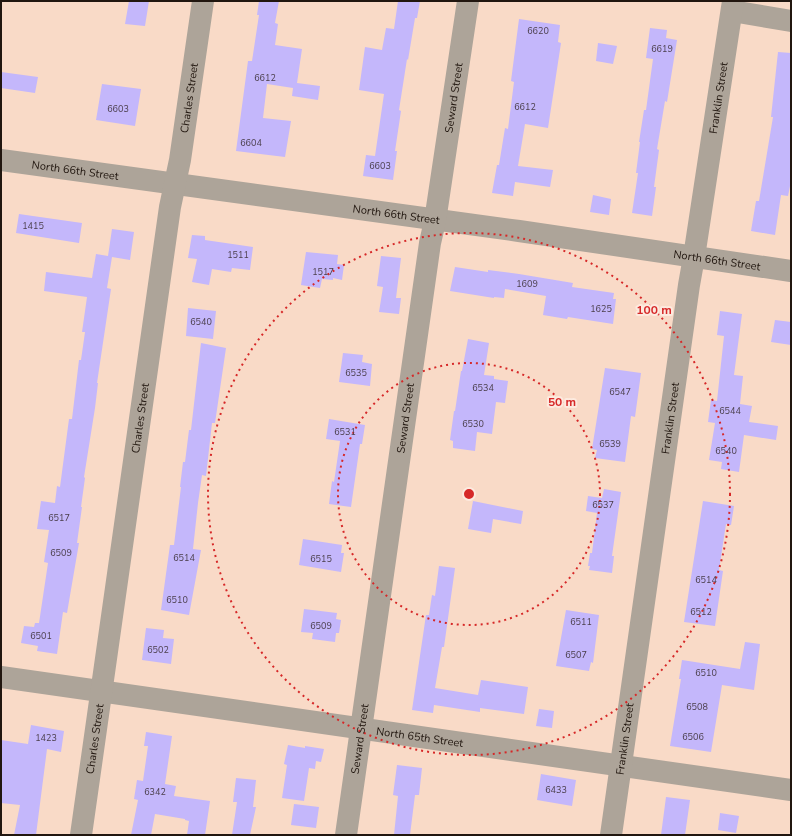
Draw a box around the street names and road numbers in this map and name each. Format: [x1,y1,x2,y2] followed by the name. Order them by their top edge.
[706,61,732,135] street label: Franklin Street
[177,62,202,134] street label: Charles Street
[441,62,467,134] street label: Seward Street
[31,157,120,184] street label: North 66th Street
[352,201,441,228] street label: North 66th Street
[673,247,762,274] street label: North 66th Street
[658,381,683,455] street label: Franklin Street
[128,382,153,454] street label: Charles Street
[393,382,418,454] street label: Seward Street
[613,702,638,776] street label: Franklin Street
[83,703,108,775] street label: Charles Street
[348,703,373,775] street label: Seward Street
[375,724,464,751] street label: North 65th Street

